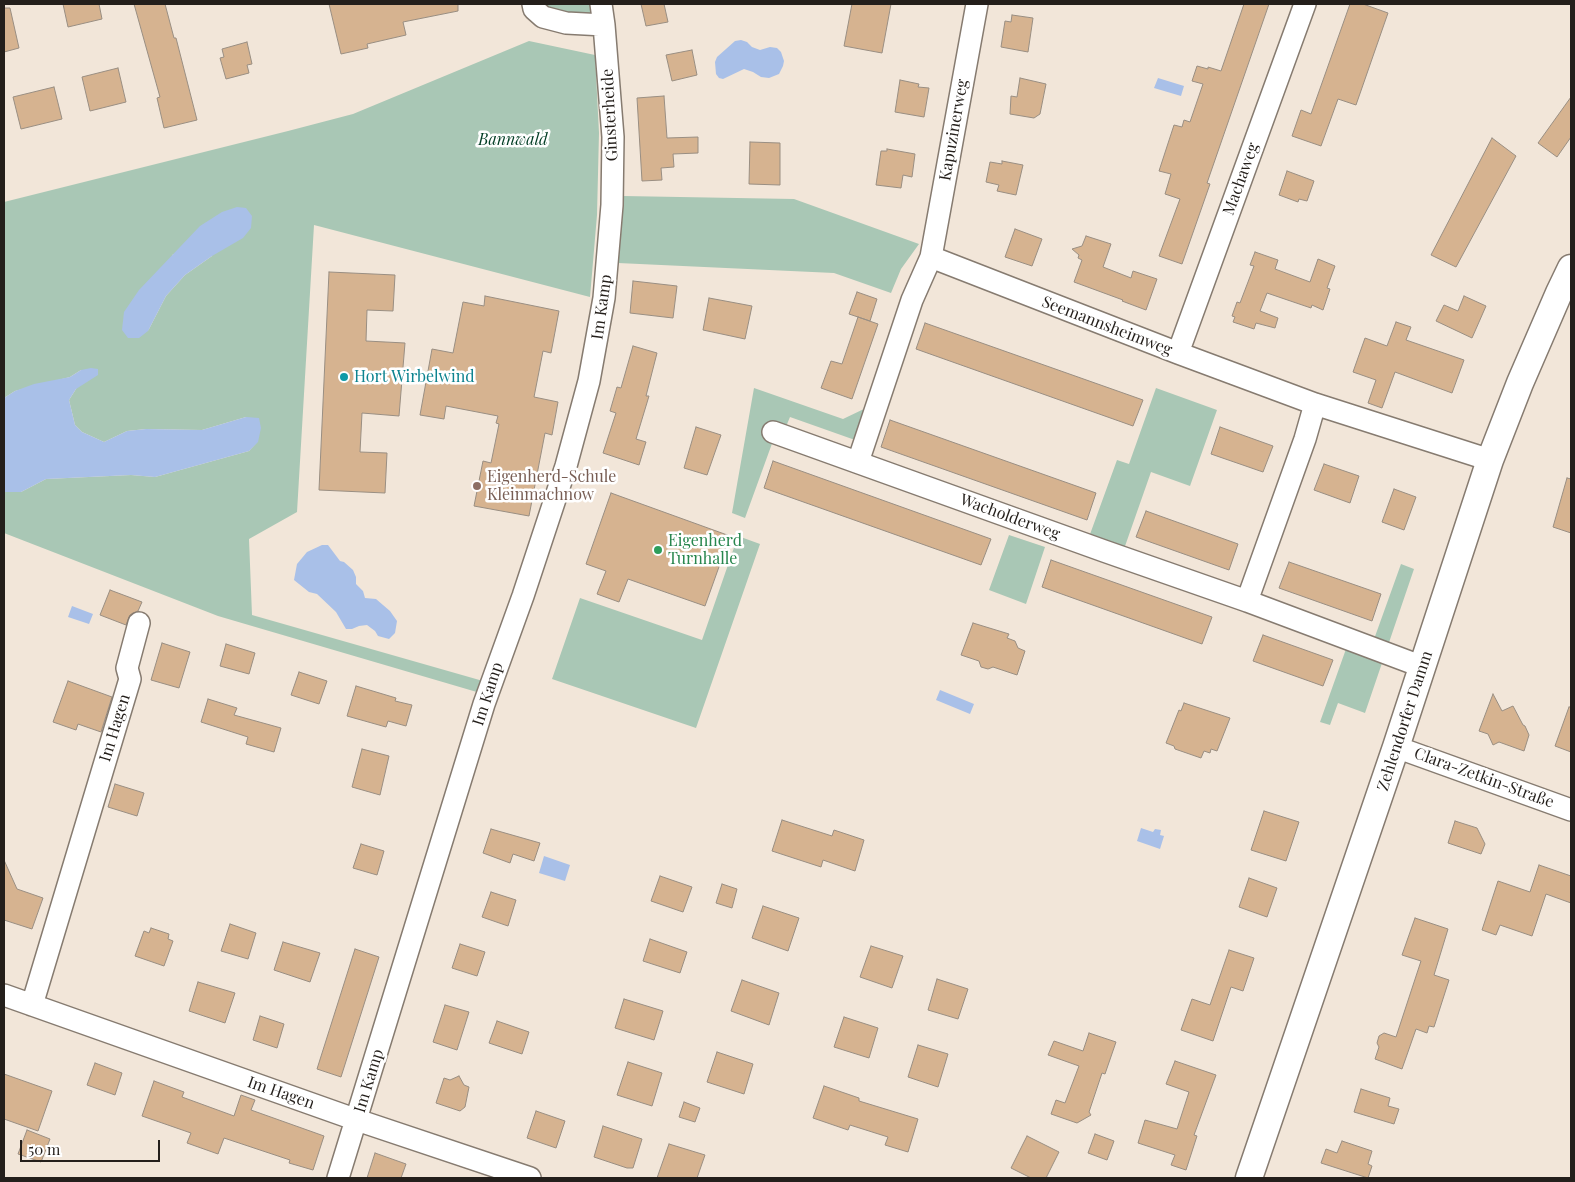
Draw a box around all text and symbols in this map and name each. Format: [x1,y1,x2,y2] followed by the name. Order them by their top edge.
[598,68,622,162] street label: Ginsterheide
[936,78,972,182] street label: Kapuzinerweg
[478,130,548,150] park label: Bannwald
[1219,140,1263,218] street label: Machaweg
[588,273,616,341] street label: Im Kamp
[1039,292,1175,360] street label: Seemannsheimweg
[354,367,474,387] place label: Hort Wirbelwind
[338,371,350,383] marker: Hort Wirbelwind
[487,467,616,505] place label: Eigenherd-Schule Kleinmachnow
[471,480,483,492] marker: Eigenherd-Schule Kleinmachnow
[957,490,1063,544] street label: Wacholderweg
[668,531,742,569] place label: Eigenherd Turnhalle
[652,544,664,556] marker: Eigenherd Turnhalle
[1373,648,1437,794] street label: Zehlendorfer Damm
[469,660,507,728] street label: Im Kamp
[96,692,134,764] street label: Im Hagen
[1412,744,1556,812] street label: Clara-Zetkin-Straße
[350,1047,388,1115] street label: Im Kamp
[245,1073,317,1113] street label: Im Hagen
[22,1130,162,1162] scale bar
[28,1139,60,1159] text: 50 m

